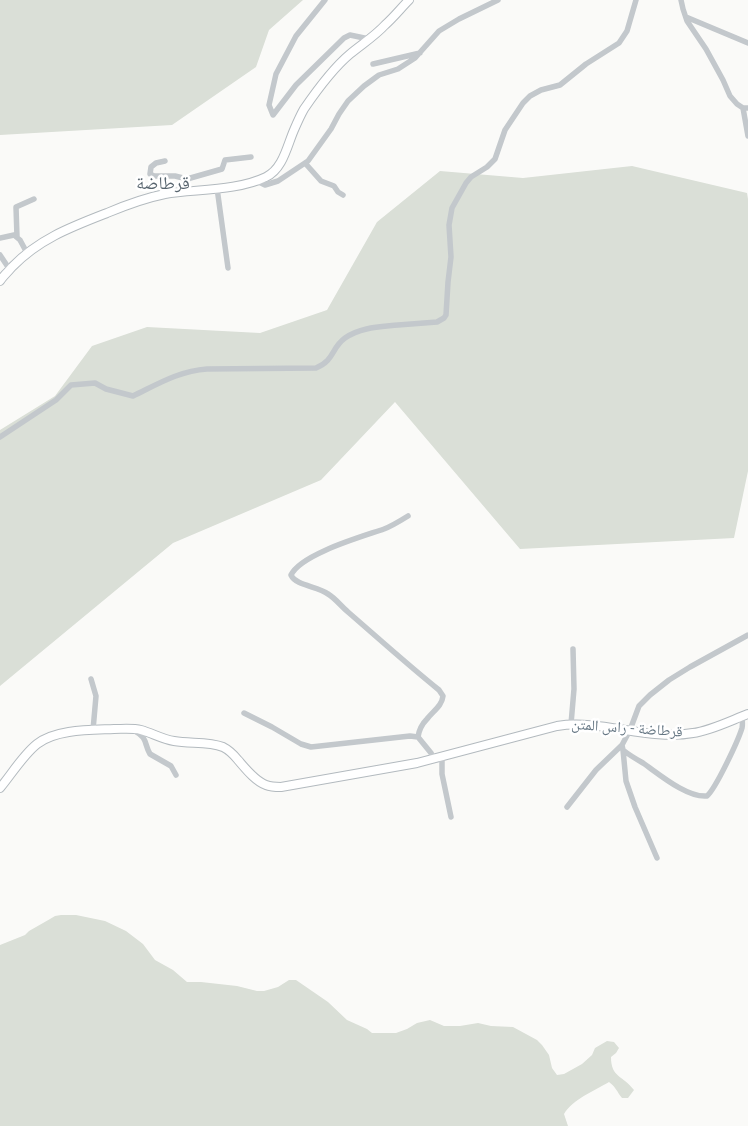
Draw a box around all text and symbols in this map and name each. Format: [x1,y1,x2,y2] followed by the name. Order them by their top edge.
[136,173,190,195] district label: قرطاضة
[571,716,683,742] street label: قرطاضة - راس المتن

